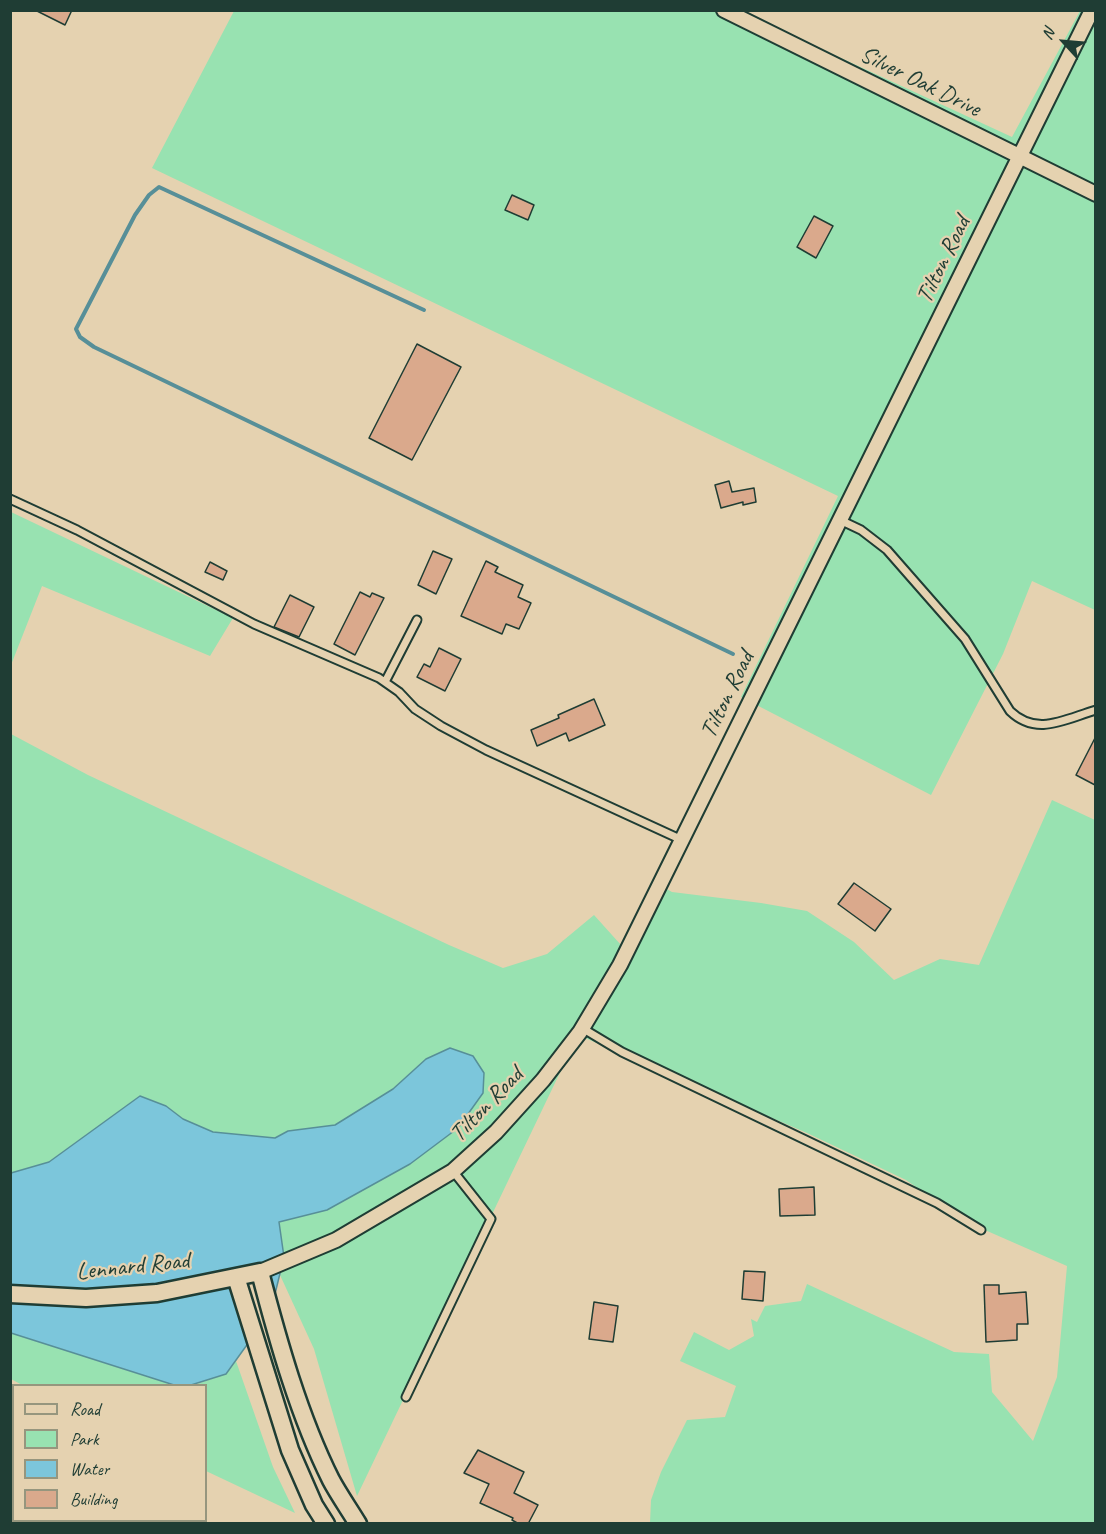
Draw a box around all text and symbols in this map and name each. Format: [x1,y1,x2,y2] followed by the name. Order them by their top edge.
[1034,12,1094,72] north arrow
[1037,25,1059,43] text: N
[855,40,985,124] street label: Silver Oak Drive
[911,212,977,308] street label: Tilton Road
[695,647,761,743] street label: Tilton Road
[444,1062,530,1148] street label: Tilton Road
[75,1247,191,1287] street label: Lennard Road
[12,1384,207,1522] legend
[70,1398,100,1420] text: Road
[70,1428,99,1450] text: Park
[70,1458,109,1480] text: Water
[70,1488,117,1510] text: Building

